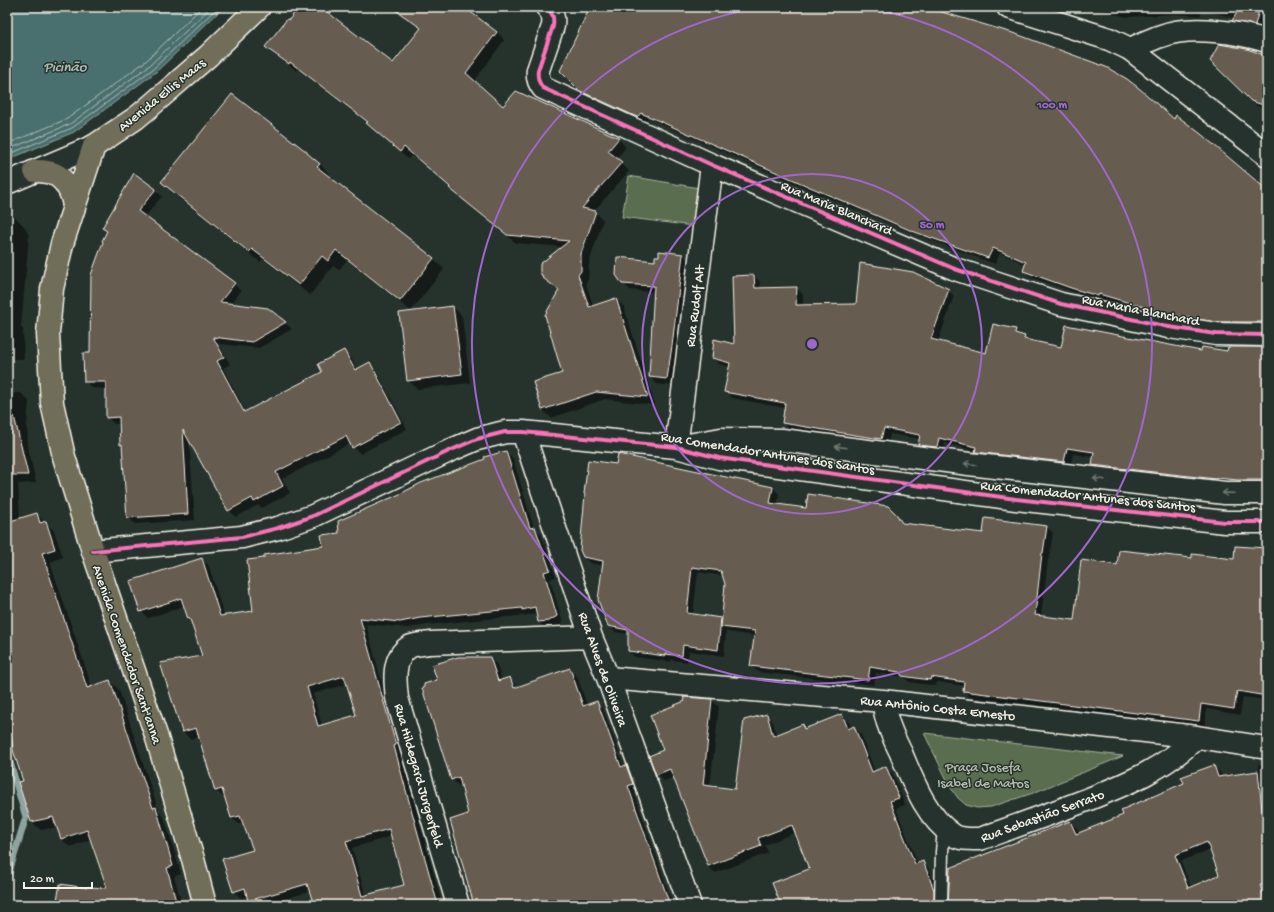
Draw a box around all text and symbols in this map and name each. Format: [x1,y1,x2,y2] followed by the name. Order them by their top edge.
[115,55,210,136] street label: Avenida Ellis Maas
[43,59,88,77] water label: Picinão
[1036,99,1067,113] text: 100 m
[778,178,896,241] street label: Rua Maria Blanchard
[920,219,945,233] text: 50 m
[683,263,710,348] street label: Rua Rudolf Alt
[1080,292,1203,332] street label: Rua Maria Blanchard
[805,337,819,351] centre of rings
[660,429,876,480] street label: Rua Comendador Antunes dos Santos
[835,444,848,451] one-way arrow
[964,460,977,467] one-way arrow
[1093,475,1106,482] one-way arrow
[979,478,1197,517] street label: Rua Comendador Antunes dos Santos
[1222,489,1235,497] one-way arrow
[87,563,165,748] street label: Avenida Comendador Sant'anna
[573,610,631,731] street label: Rua Alves de Oliveira
[859,693,1016,726] street label: Rua Antônio Costa Ernesto
[389,702,447,851] street label: Rua Hildegard Jurgerfeld
[937,760,1030,793] park label: Praça Josefa Isabel de Matos
[979,787,1107,848] street label: Rua Sebastião Serrato
[24,864,92,890] scale bar
[30,873,55,887] text: 20 m

